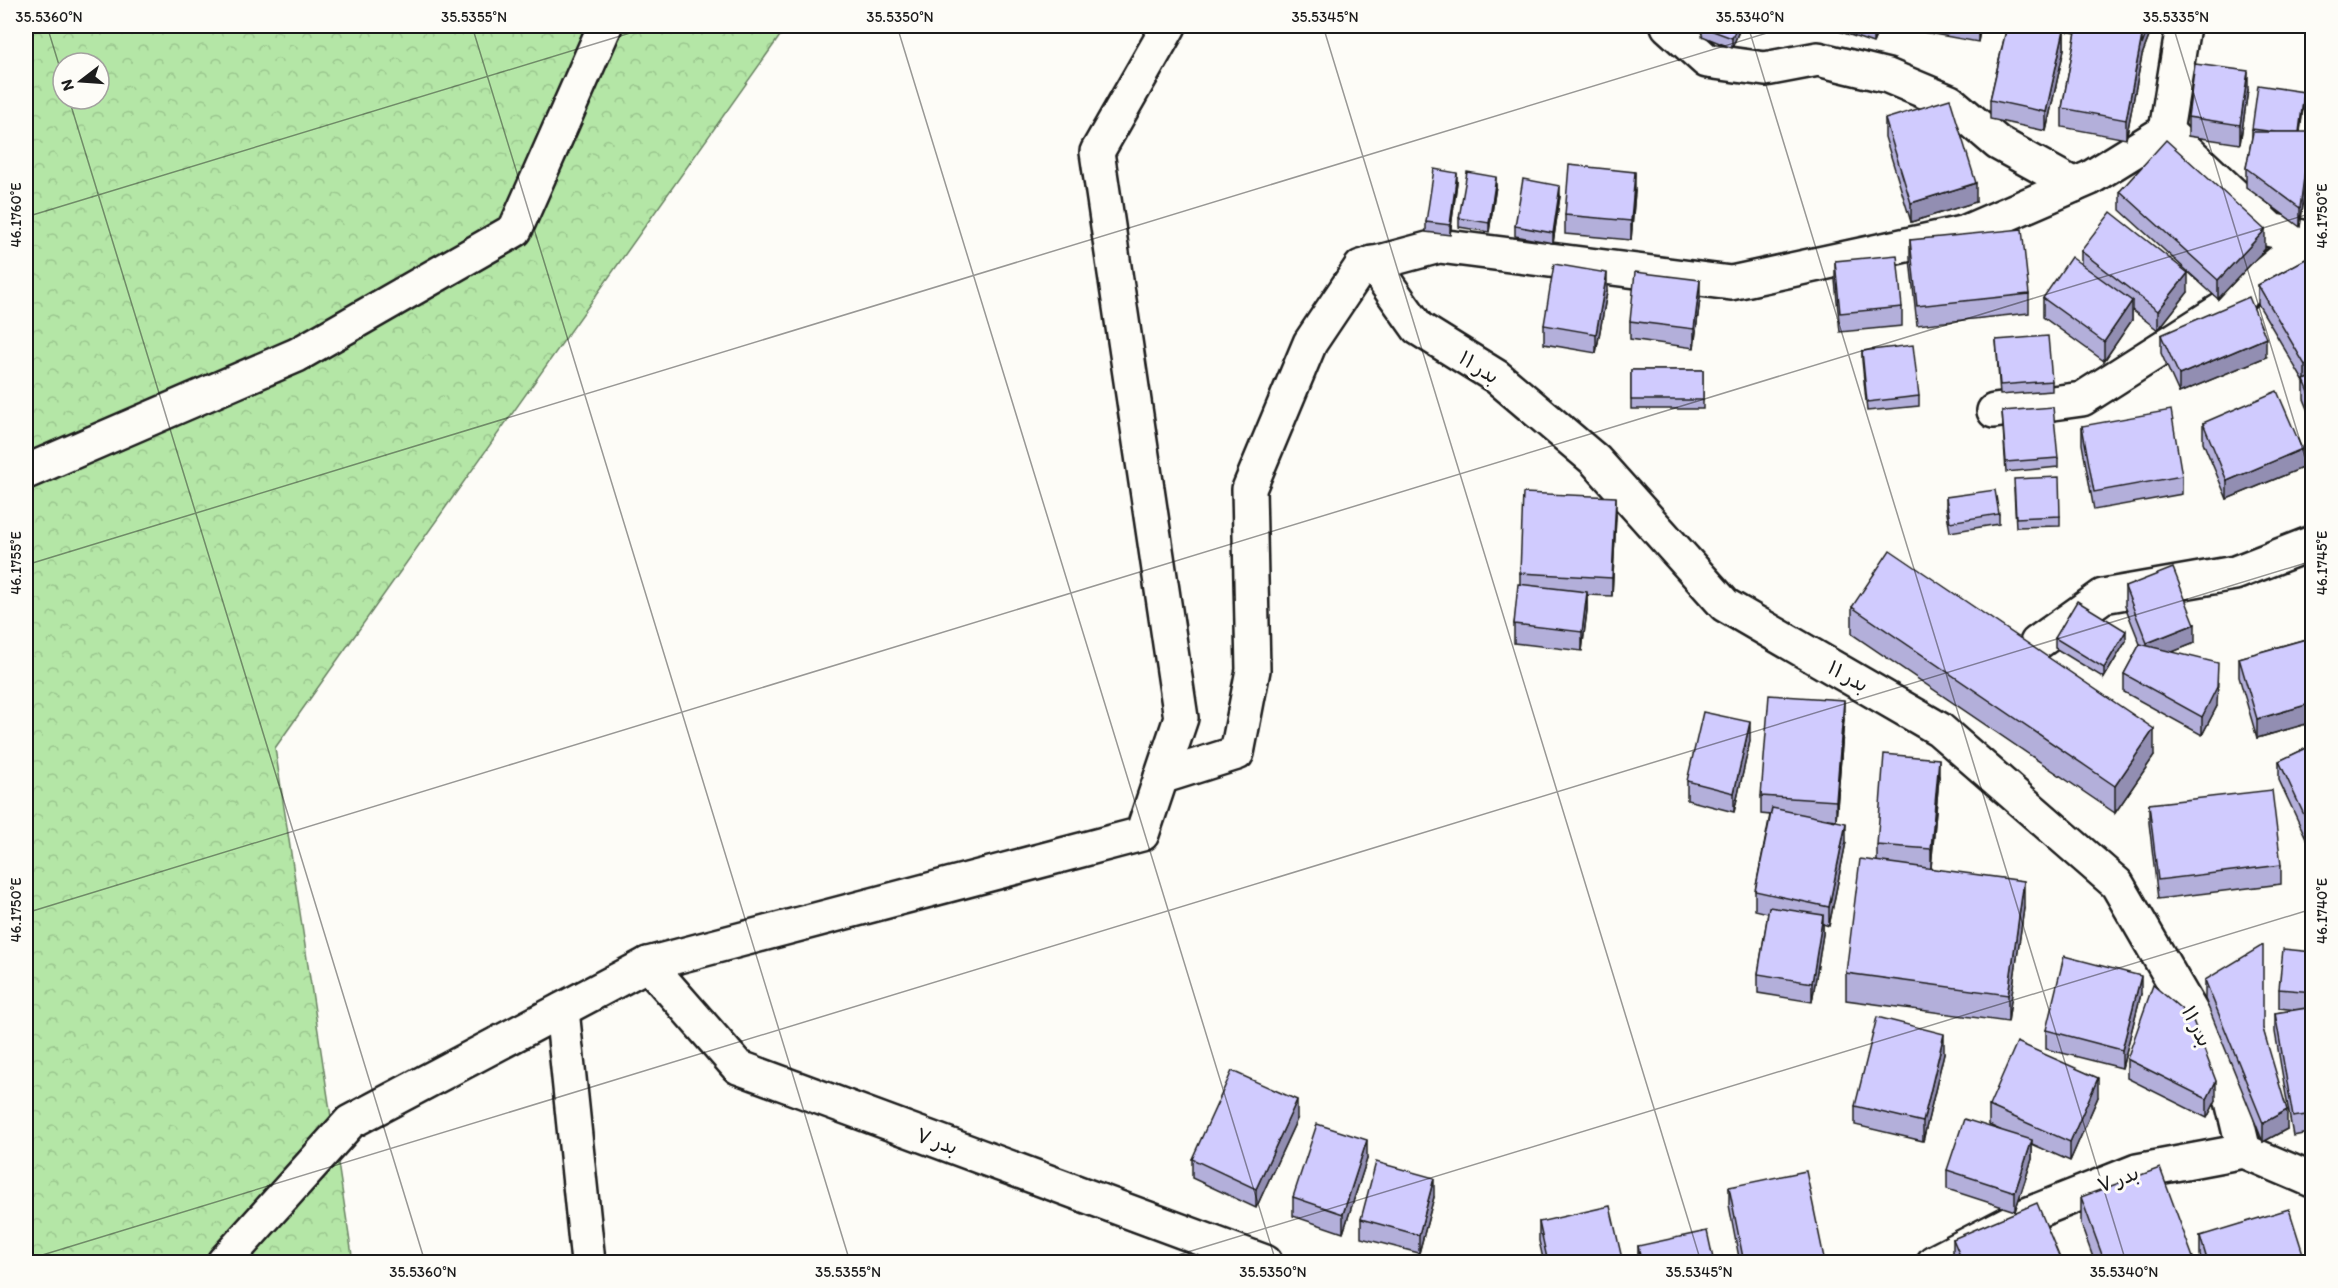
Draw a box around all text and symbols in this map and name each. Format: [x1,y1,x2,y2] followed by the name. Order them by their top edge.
[15,8,83,26] text: 35.5360°N
[441,8,507,26] text: 35.5355°N
[866,8,934,26] text: 35.5350°N
[1291,8,1359,26] text: 35.5345°N
[1716,8,1784,26] text: 35.5340°N
[2143,8,2209,26] text: 35.5335°N
[51,51,111,111] north arrow
[56,77,78,93] text: N
[7,183,25,247] text: 46.1760°E
[2313,184,2331,248] text: 46.1750°E
[1455,345,1503,389] street label: بدر ۱۱
[7,531,25,595] text: 46.1755°E
[2313,531,2331,595] text: 46.1745°E
[1824,655,1872,697] street label: بدر ۱۱
[7,878,25,942] text: 46.1750°E
[2313,878,2331,944] text: 46.1740°E
[2177,1002,2217,1050] street label: بدر ۱۱
[913,1123,961,1159] street label: بدر ۷
[2094,1161,2142,1197] street label: بدر ۷
[389,1263,457,1281] text: 35.5360°N
[815,1263,881,1281] text: 35.5355°N
[1239,1263,1307,1281] text: 35.5350°N
[1665,1263,1733,1281] text: 35.5345°N
[2090,1263,2158,1281] text: 35.5340°N

